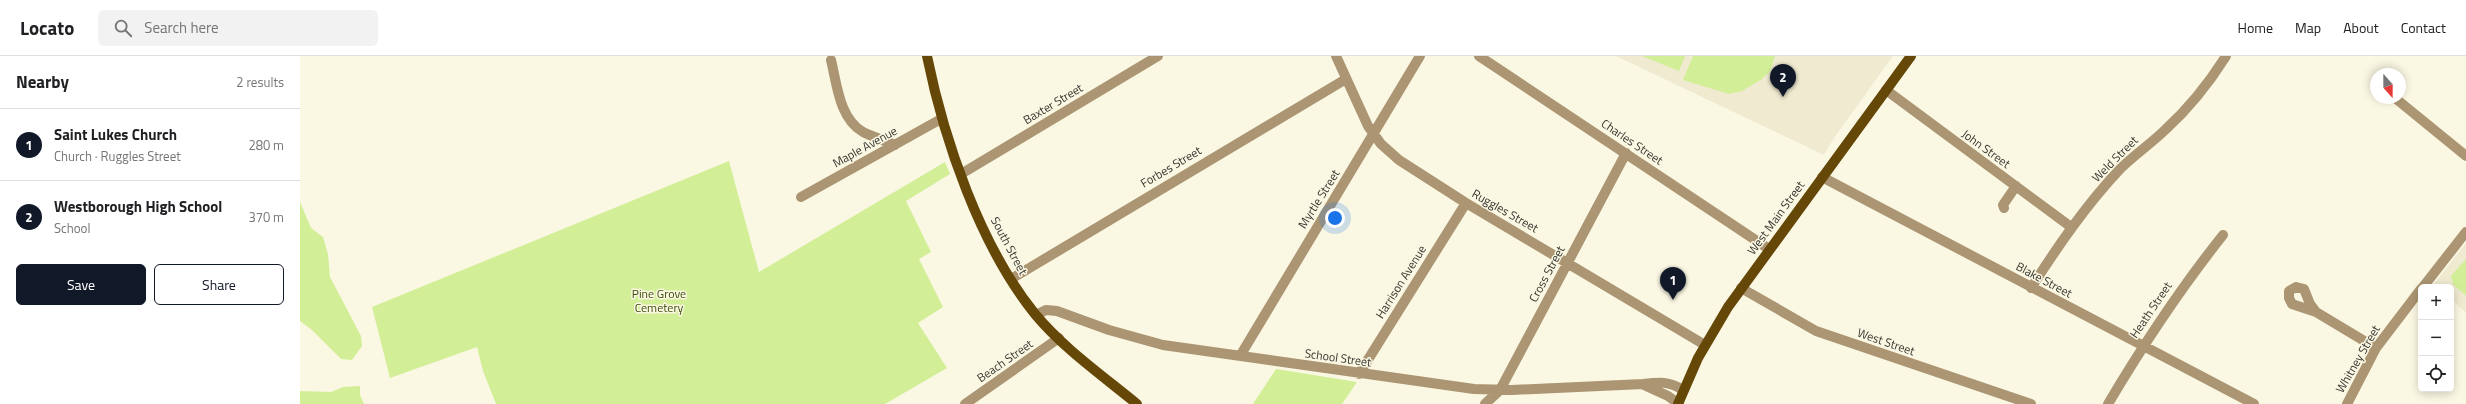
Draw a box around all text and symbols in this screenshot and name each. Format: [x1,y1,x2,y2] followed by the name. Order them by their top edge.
[98,10,378,46] search box
[20,13,74,42] text: Locato
[144,16,219,39] text: Search here
[112,17,134,39] icon: search
[2238,17,2273,38] text: Home
[2295,17,2321,38] text: Map
[2343,17,2379,38] text: About
[2401,17,2446,38] text: Contact
[1770,64,1796,97] pin: 2
[2370,68,2406,104] north arrow
[16,69,69,95] text: Nearby
[236,72,284,92] text: 2 results
[1019,78,1087,129] street label: Baxter Street
[1597,114,1668,170] street label: Charles Street
[829,121,901,172] street label: Maple Avenue
[54,123,177,146] text: Saint Lukes Church
[1958,124,2015,173] street label: John Street
[2087,130,2143,186] street label: Weld Street
[25,135,33,155] text: 1
[248,135,284,155] text: 280 m
[1137,140,1205,192] street label: Forbes Street
[54,146,181,166] text: Church · Ruggles Street
[1293,165,1345,232] street label: Myrtle Street
[1742,176,1809,259] street label: West Main Street
[1468,184,1543,238] street label: Ruggles Street
[54,195,222,218] text: Westborough High School
[25,207,33,227] text: 2
[248,207,284,227] text: 370 m
[1325,208,1345,228] your location
[986,213,1033,279] street label: South Street
[54,218,90,238] text: School
[1370,241,1431,322] street label: Harrison Avenue
[1524,241,1570,305] street label: Cross Street
[2013,257,2076,303] street label: Blake Street
[16,264,146,305] button: Save
[154,264,284,305] button: Share
[1660,267,1686,300] pin: 1
[2125,277,2177,342] street label: Heath Street
[632,284,686,317] park label: Pine Grove Cemetery
[2418,284,2454,392] map controls
[2418,284,2454,320] button: +
[2418,320,2454,356] button: −
[2330,321,2385,396] street label: Whitney Street
[1855,323,1918,361] street label: West Street
[973,334,1037,387] street label: Beach Street
[1303,343,1373,372] street label: School Street
[2418,356,2454,392] button: locate

